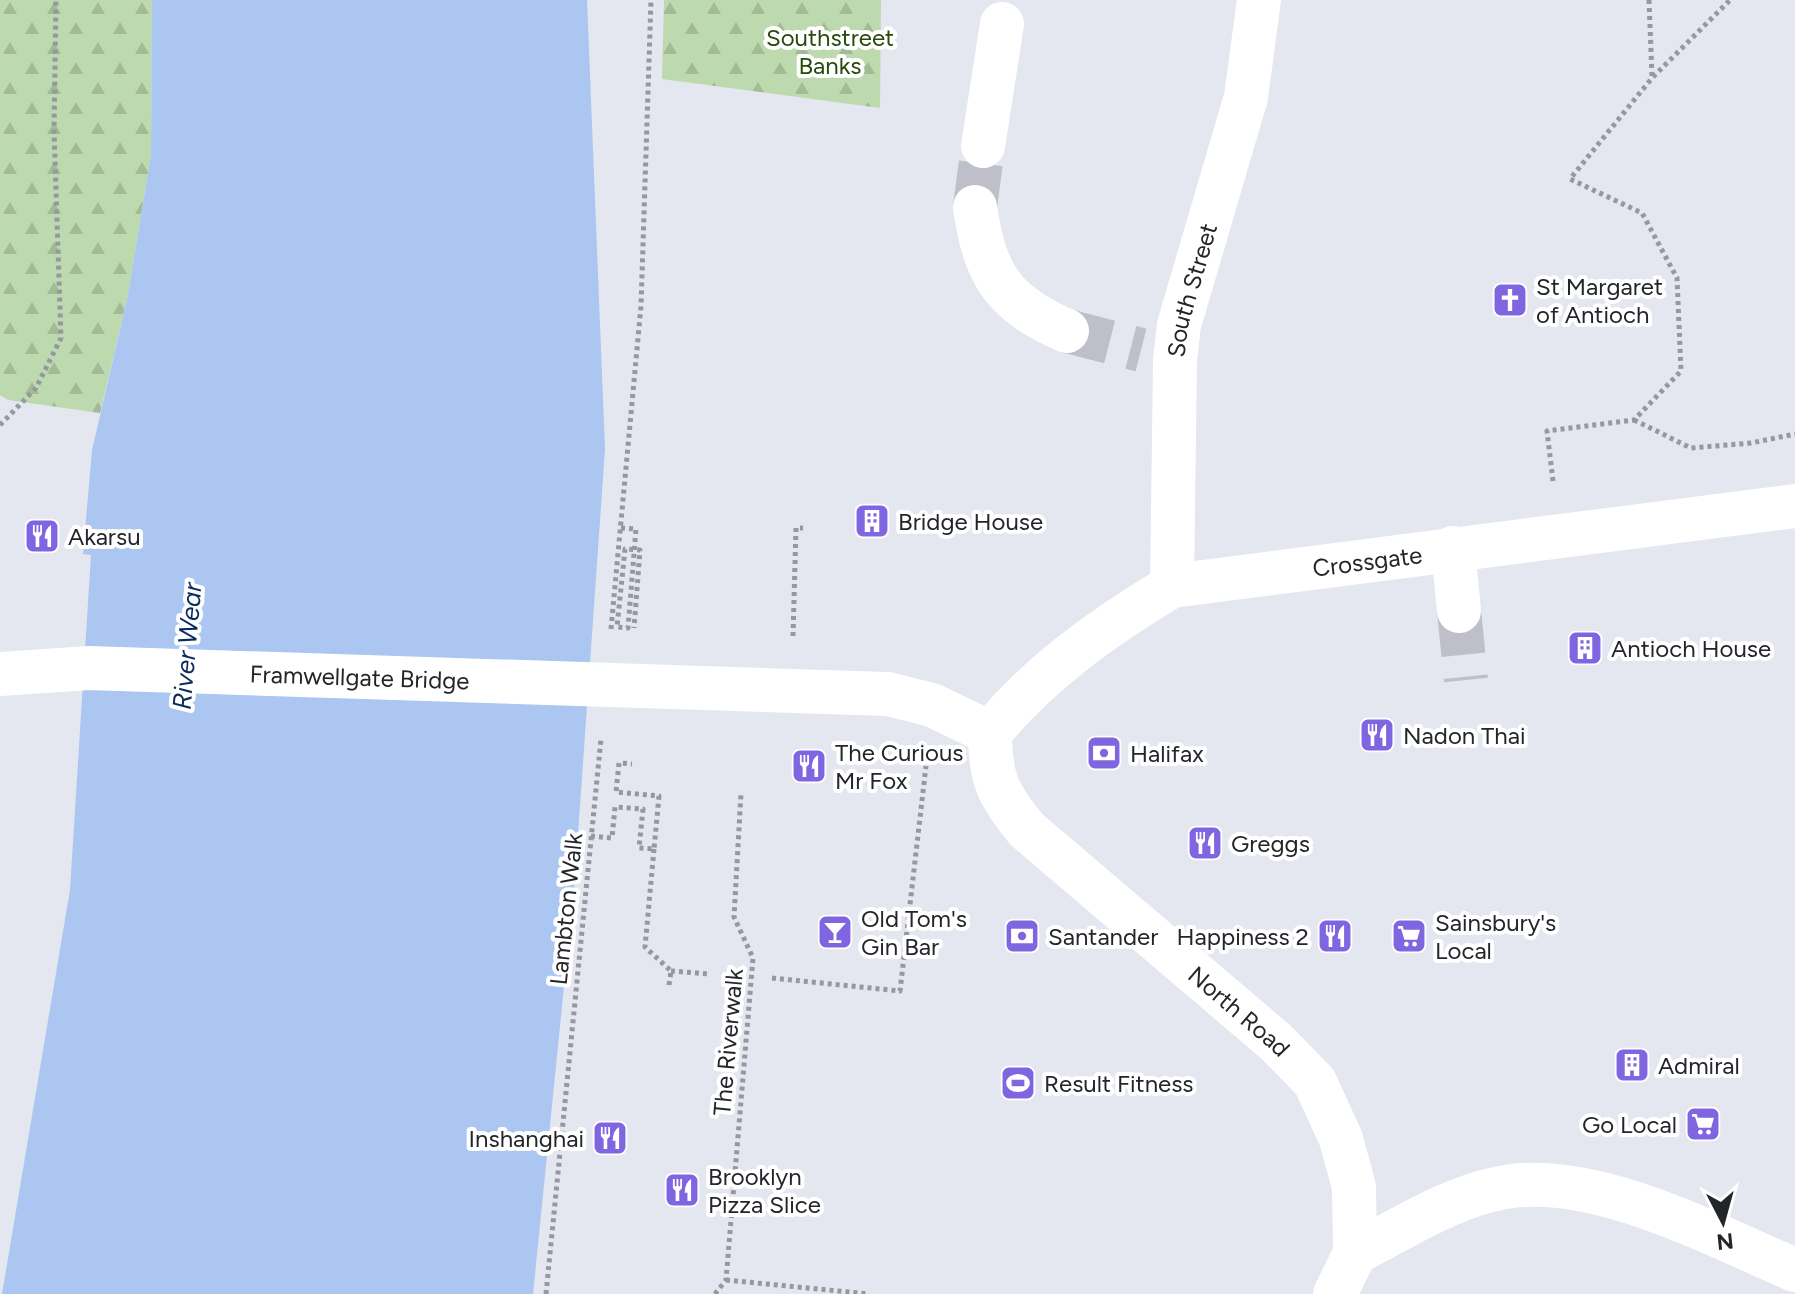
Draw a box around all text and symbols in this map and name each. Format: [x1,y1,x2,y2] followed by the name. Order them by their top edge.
[766,23,894,80] park label: Southstreet Banks
[1161,220,1223,359] street label: South Street
[1536,272,1663,329] place label: St Margaret of Antioch
[1491,281,1529,319] church icon: St Margaret of Antioch
[853,502,891,540] building icon: Bridge House
[898,507,1043,536] place label: Bridge House
[23,517,61,555] restaurant icon: Akarsu
[68,522,141,551] place label: Akarsu
[1311,540,1424,582] street label: Crossgate
[166,580,209,711] water label: River Wear
[1566,629,1604,667] building icon: Antioch House
[1611,634,1771,663] place label: Antioch House
[249,659,470,695] street label: Framwellgate Bridge
[1358,716,1396,754] restaurant icon: Nadon Thai
[1403,721,1526,750] place label: Nadon Thai
[1085,734,1123,772] bank icon: Halifax
[835,738,964,795] place label: The Curious Mr Fox
[1130,739,1204,768] place label: Halifax
[790,747,828,785] restaurant icon: The Curious Mr Fox
[1186,824,1224,862] restaurant icon: Greggs
[1231,829,1310,858] place label: Greggs
[544,831,588,986] street label: Lambton Walk
[861,904,967,961] place label: Old Tom's Gin Bar
[1435,908,1556,965] place label: Sainsbury's Local
[816,913,854,951] bar icon: Old Tom's Gin Bar
[1003,917,1041,955] bank icon: Santander
[1316,917,1354,955] restaurant icon: Happiness 2
[1390,917,1428,955] supermarket icon: Sainsbury's Local
[1048,922,1158,951] place label: Santander
[1177,922,1309,951] place label: Happiness 2
[1183,960,1296,1062] street label: North Road
[707,967,749,1117] street label: The Riverwalk
[1613,1046,1651,1084] building icon: Admiral
[1658,1051,1740,1080] place label: Admiral
[999,1064,1037,1102] sports icon: Result Fitness
[1044,1069,1194,1098] place label: Result Fitness
[1684,1105,1722,1143] supermarket icon: Go Local
[1582,1110,1677,1139] place label: Go Local
[591,1119,629,1157] restaurant icon: Inshanghai
[469,1124,584,1153] place label: Inshanghai
[708,1162,821,1219] place label: Brooklyn Pizza Slice
[663,1171,701,1209] restaurant icon: Brooklyn Pizza Slice
[1683,1182,1763,1262] north arrow
[1715,1227,1735,1256] text: N

